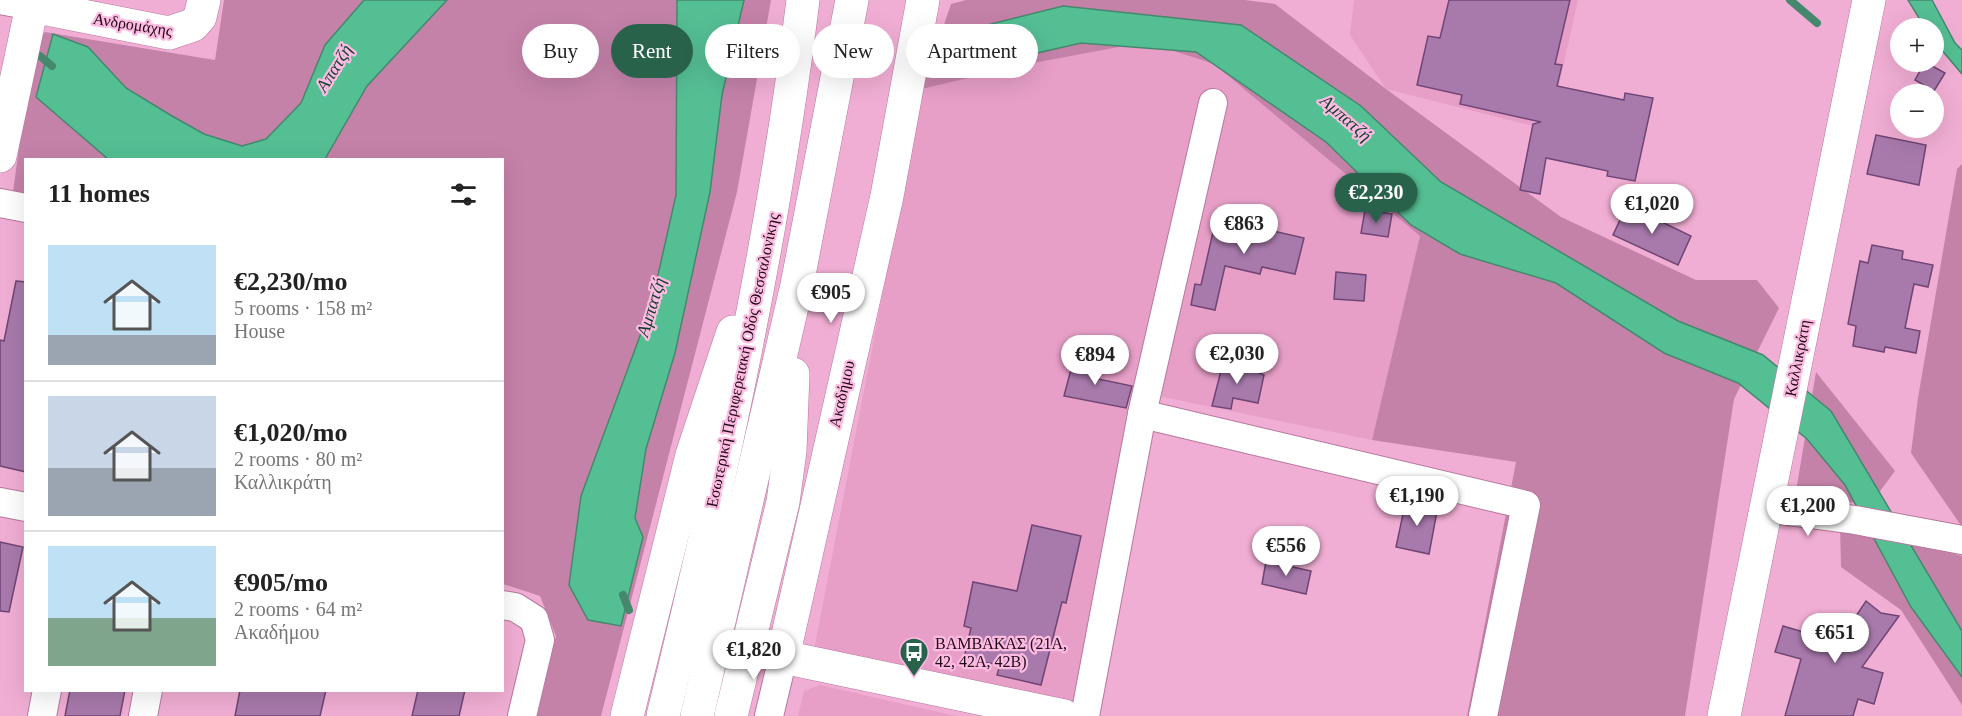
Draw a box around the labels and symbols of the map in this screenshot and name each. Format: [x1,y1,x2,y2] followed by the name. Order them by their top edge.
[92,10,174,40] street label: Ανδρομάχης
[311,41,356,96] water label: Απατζή
[1316,90,1376,146] water label: Αμπατζή
[1327,173,1425,224] pin: €2,230
[1603,184,1701,235] pin: €1,020
[1208,204,1280,255] pin: €863
[703,211,783,509] street label: Εσωτερική Περιφερειακή Οδός Θεσσαλονίκης
[795,273,867,324] pin: €905
[632,275,669,340] water label: Αμπατζή
[1782,318,1814,398] street label: Καλλικράτη
[1188,334,1286,385] pin: €2,030
[1059,335,1131,386] pin: €894
[826,359,858,430] street label: Ακαδήμου
[1368,476,1466,527] pin: €1,190
[1759,486,1857,537] pin: €1,200
[1250,526,1322,577] pin: €556
[1799,613,1871,664] pin: €651
[705,630,803,681] pin: €1,820
[935,635,1067,671] place label: ΒΑΜΒΑΚΑΣ (21Α, 42, 42Α, 42Β)
[898,636,930,678] bus stop icon: ΒΑΜΒΑΚΑΣ (21Α, 42, 42Α, 42Β)

